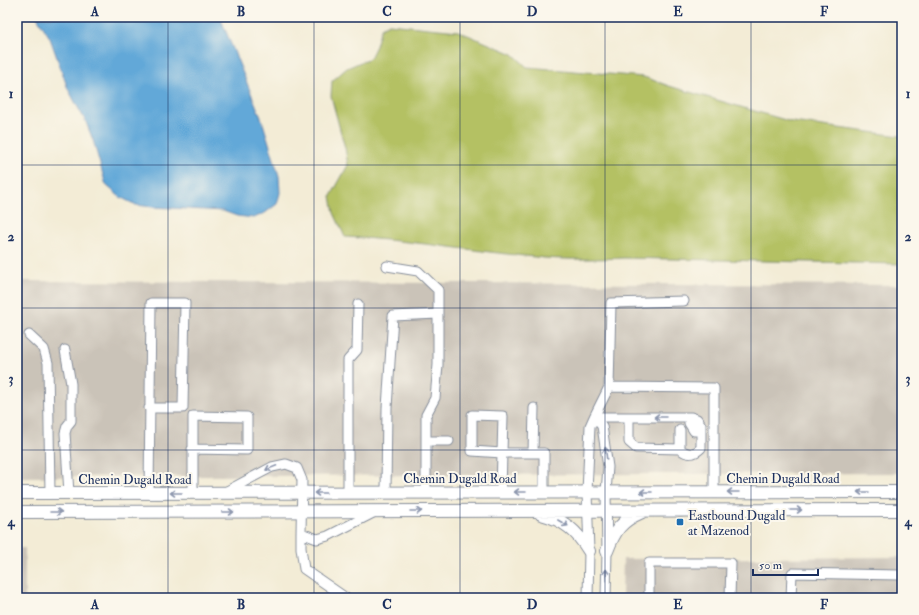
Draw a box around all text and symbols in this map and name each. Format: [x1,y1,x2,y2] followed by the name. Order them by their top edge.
[90,4,100,20] text: A
[237,4,245,20] text: B
[382,4,392,20] text: C
[527,4,538,20] text: D
[673,4,683,20] text: E
[820,4,829,20] text: F
[9,86,14,102] text: 1
[906,86,911,102] text: 1
[8,229,15,245] text: 2
[905,229,912,245] text: 2
[9,371,14,387] text: 3
[906,371,911,387] text: 3
[654,413,667,421] one-way arrow
[602,447,610,460] one-way arrow
[265,465,277,472] one-way arrow
[403,471,517,487] street label: Chemin Dugald Road
[726,471,840,487] street label: Chemin Dugald Road
[78,472,192,488] street label: Chemin Dugald Road
[514,488,527,496] one-way arrow
[640,488,653,496] one-way arrow
[857,488,870,496] one-way arrow
[170,489,183,497] one-way arrow
[314,489,327,497] one-way arrow
[727,489,740,496] one-way arrow
[789,506,802,514] one-way arrow
[409,507,422,515] one-way arrow
[49,508,62,516] one-way arrow
[221,508,234,516] one-way arrow
[688,508,786,539] place label: Eastbound Dugald at Mazenod
[6,514,15,530] text: 4
[903,514,912,530] text: 4
[675,517,685,527] marker: Eastbound Dugald at Mazenod
[557,520,569,528] one-way arrow
[753,551,818,577] scale bar
[759,558,783,573] text: 50 m
[603,569,610,582] one-way arrow
[90,597,100,613] text: A
[237,597,245,613] text: B
[382,597,392,613] text: C
[527,597,538,613] text: D
[673,597,683,613] text: E
[820,597,829,613] text: F

